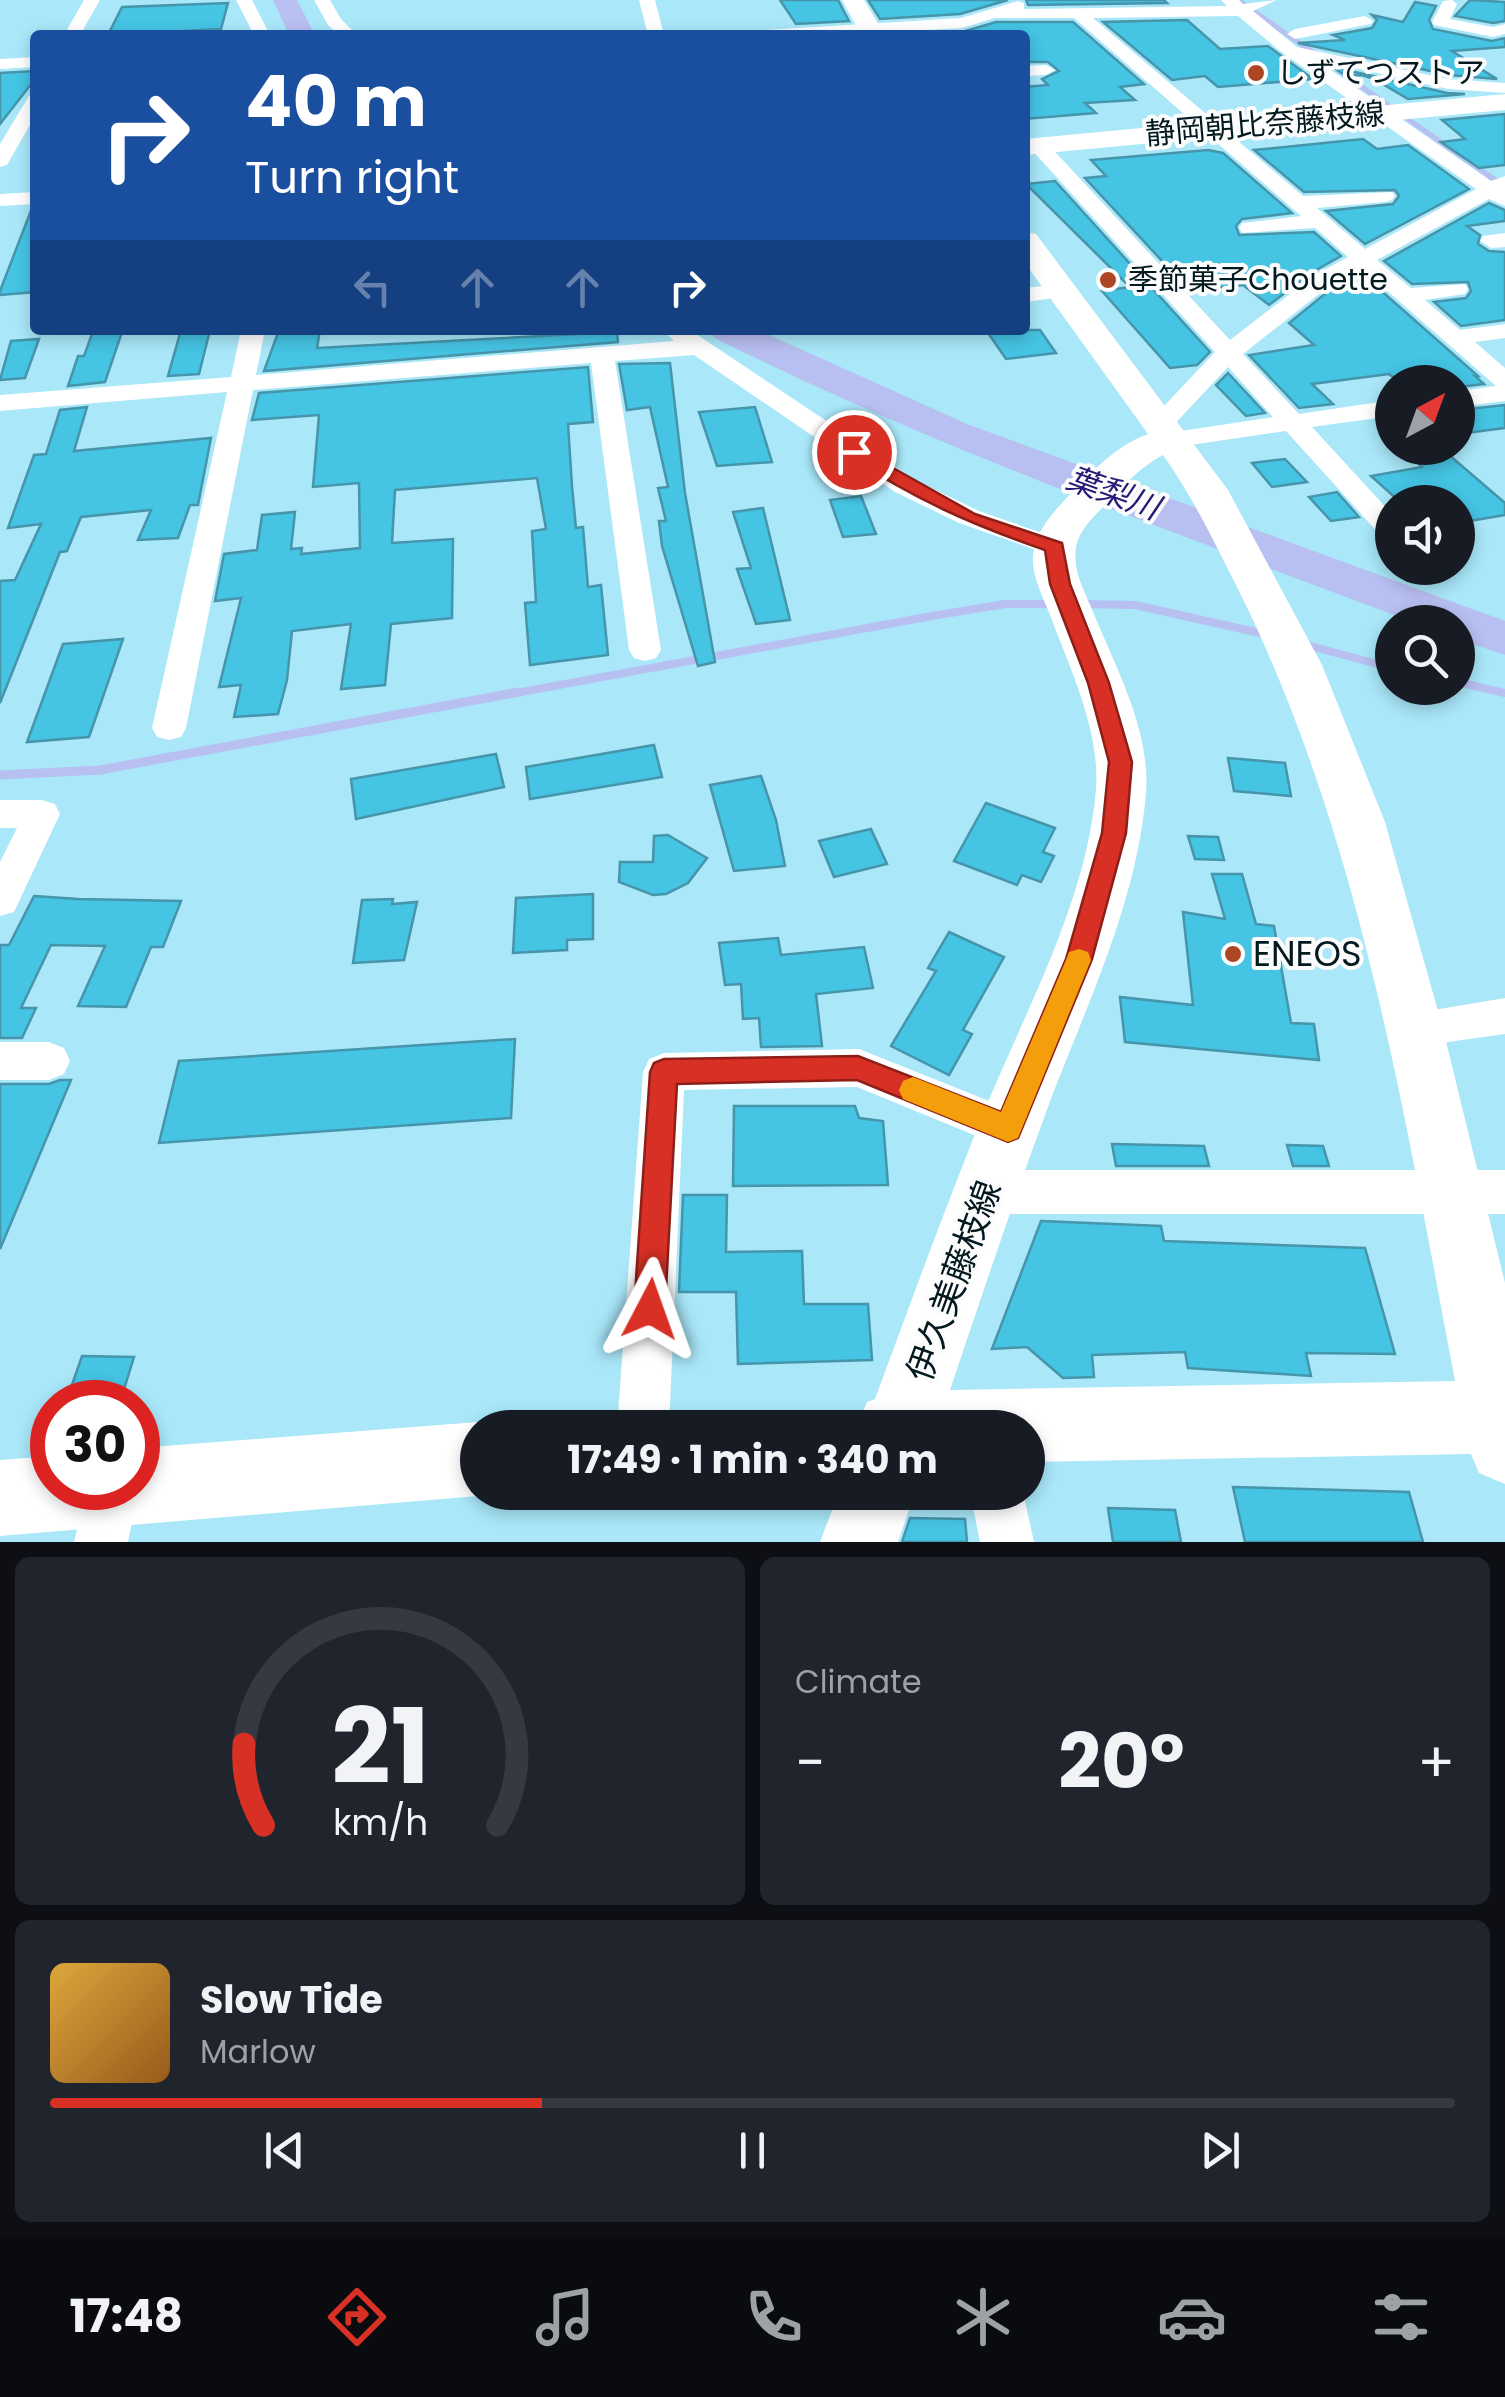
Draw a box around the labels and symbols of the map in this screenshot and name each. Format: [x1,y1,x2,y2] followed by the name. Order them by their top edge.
[1276,51,1485,94] place label: しずてつストア
[1245,62,1267,84] marker: しずてつストア
[1144,92,1386,155] street label: 静岡朝比奈藤枝線
[1128,258,1388,301] place label: 季節菓子Chouette
[1097,269,1119,291] marker: 季節菓子Chouette
[1375,365,1475,465] north arrow
[812,410,897,495] pin
[1060,455,1169,531] water label: 葉梨川
[1253,929,1362,978] place label: ENEOS
[1222,943,1244,965] marker: ENEOS
[895,1174,1012,1388] street label: 伊久美藤枝線
[598,1257,702,1361] position arrow
[30,1380,160,1510] speed limit sign: 30

